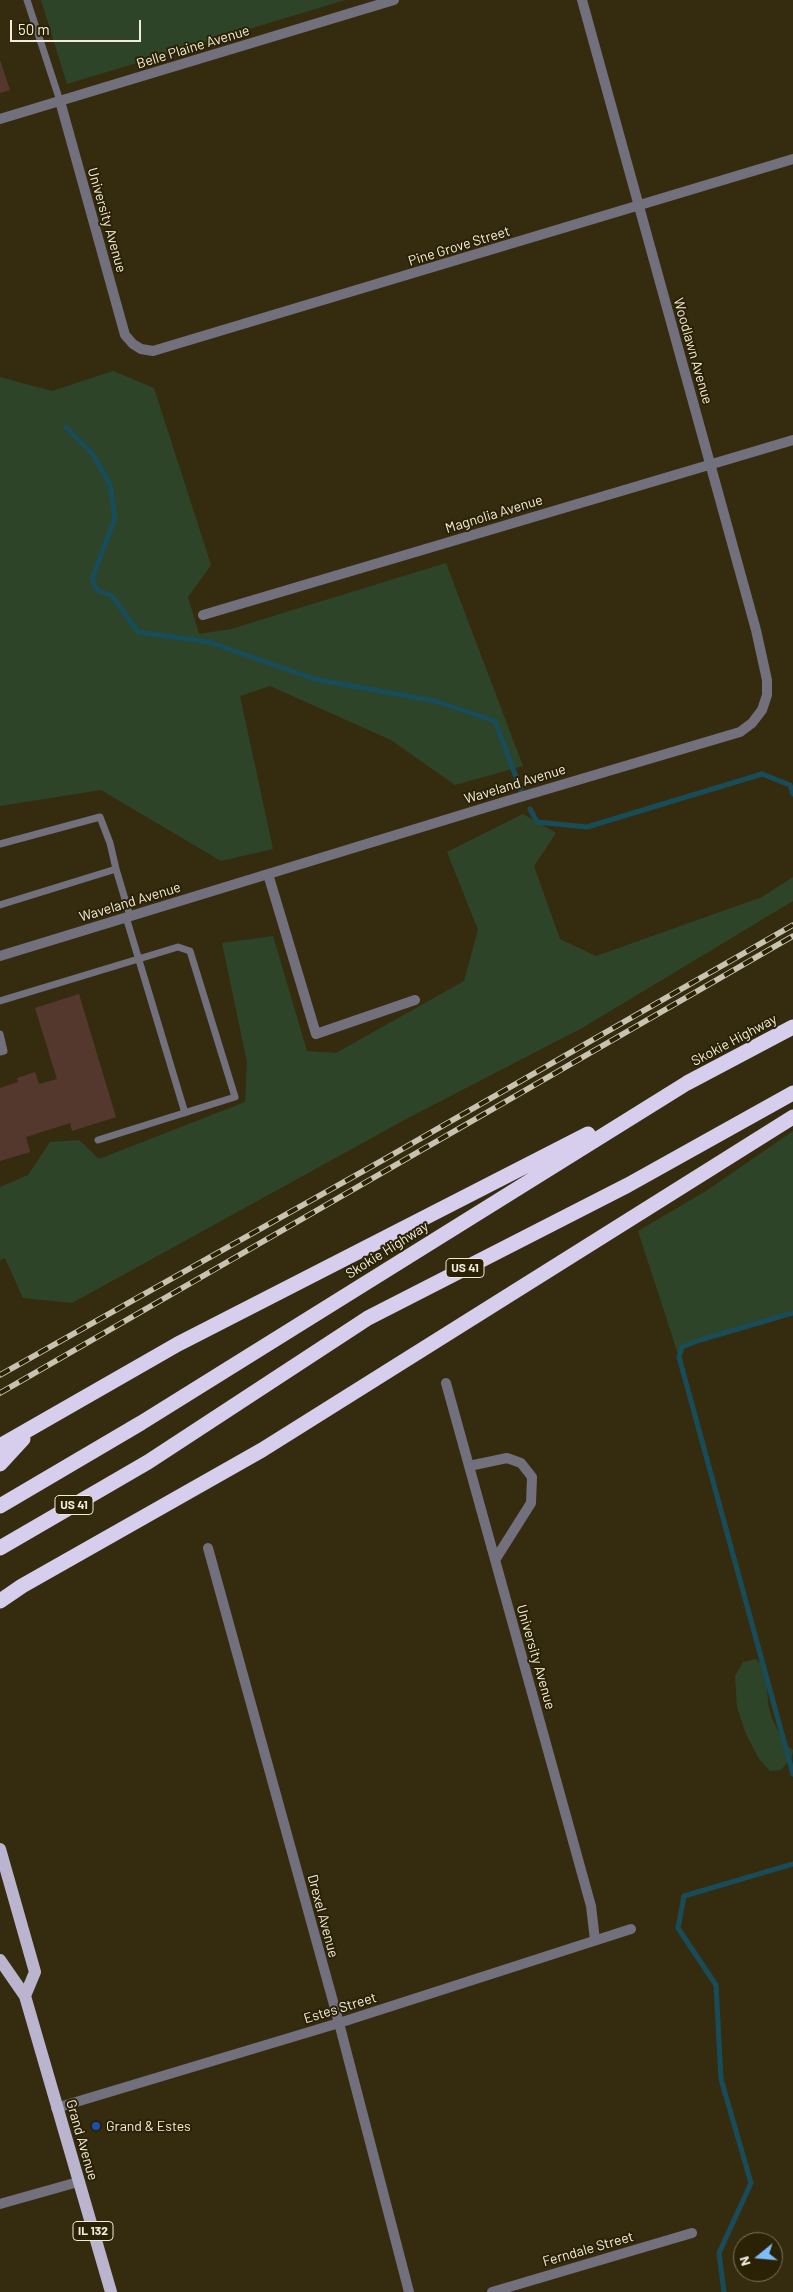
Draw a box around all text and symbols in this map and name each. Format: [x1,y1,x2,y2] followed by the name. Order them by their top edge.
[12,10,144,42] scale bar
[18,20,50,38] text: 50 m
[134,22,252,72] street label: Belle Plaine Avenue
[84,166,130,274] street label: University Avenue
[406,223,512,269] street label: Pine Grove Street
[670,296,716,406] street label: Woodlawn Avenue
[443,491,545,537] street label: Magnolia Avenue
[462,761,568,807] street label: Waveland Avenue
[77,879,183,925] street label: Waveland Avenue
[688,1010,780,1070] street label: Skokie Highway
[342,1218,432,1282] street label: Skokie Highway
[446,1258,484,1278] road number: US 41
[55,1496,93,1514] road number: US 41
[513,1603,559,1711] street label: University Avenue
[304,1873,342,1959] street label: Drexel Avenue
[302,1989,378,2027] street label: Estes Street
[62,2098,102,2182] street label: Grand Avenue
[106,2118,191,2134] place label: Grand & Estes
[90,2120,102,2132] marker: Grand & Estes
[73,2222,113,2240] road number: IL 132
[541,2228,635,2270] street label: Ferndale Street
[733,2232,783,2282] north arrow
[735,2254,754,2268] text: N

